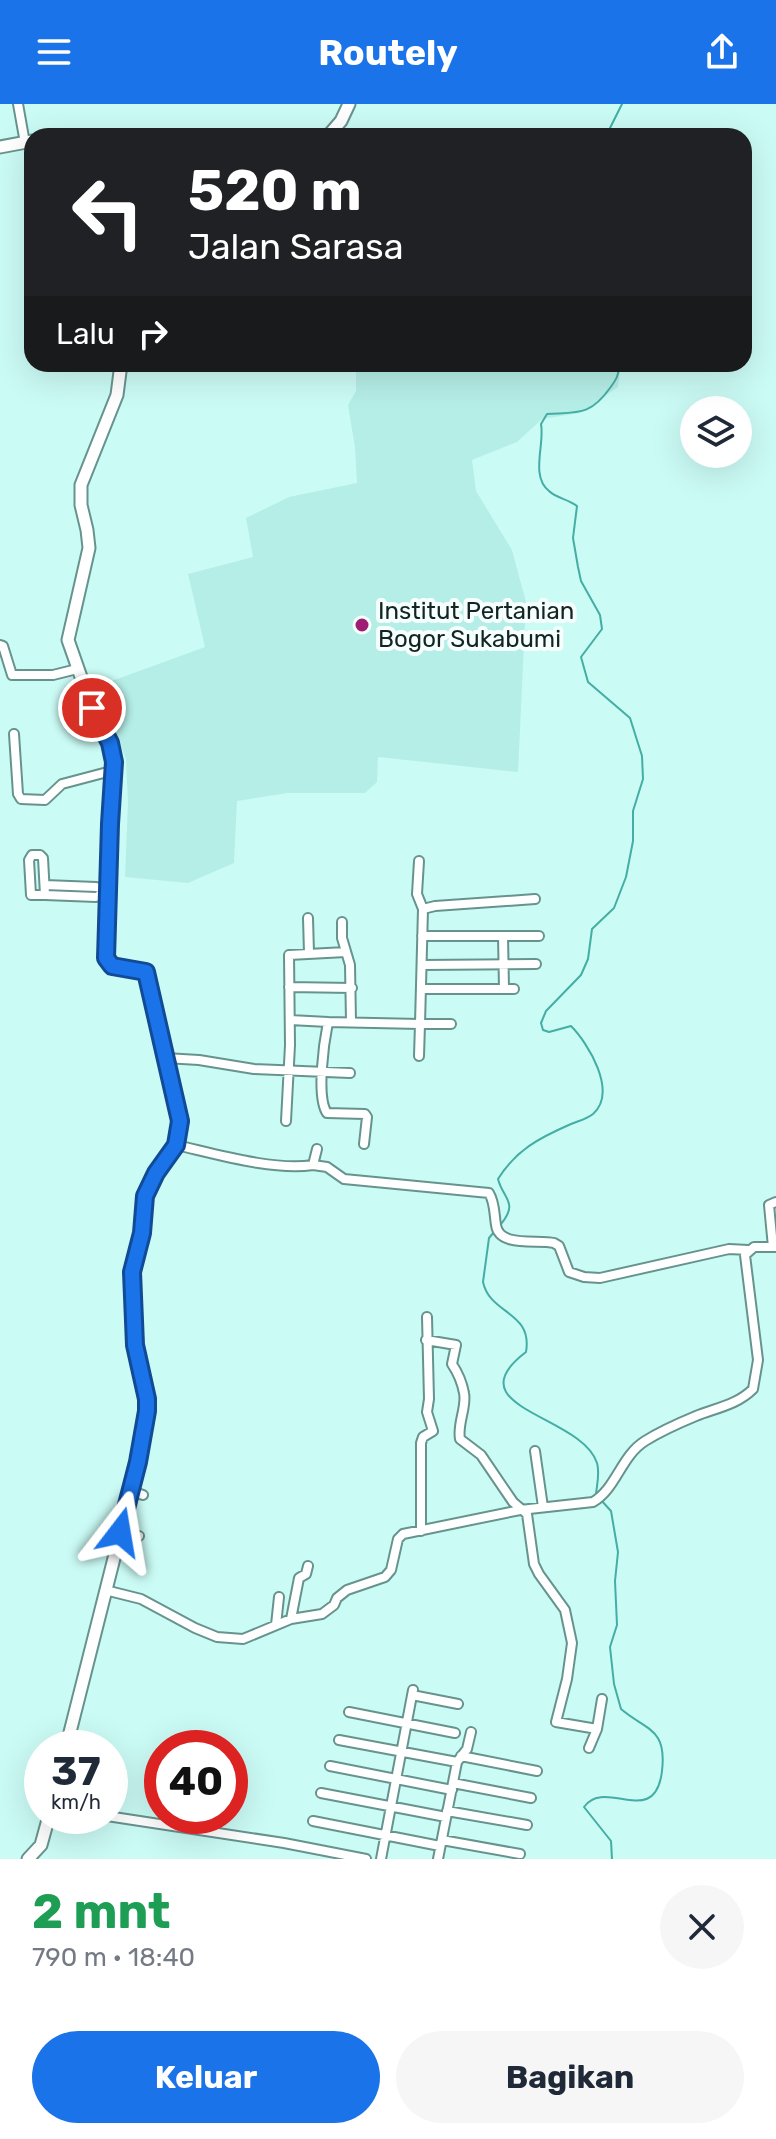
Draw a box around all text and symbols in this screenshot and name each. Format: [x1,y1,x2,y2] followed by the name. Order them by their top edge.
[32,30,76,74] icon: menu
[700,30,744,74] icon: share
[318,31,458,74] text: Routely
[188,158,362,224] text: 520 m
[56,160,160,264] icon: left
[188,225,404,268] text: Jalan Sarasa
[131,312,175,356] icon: right
[56,316,115,352] text: Lalu
[680,396,752,468] map controls
[680,396,752,468] button: layers
[378,597,574,653] place label: Institut Pertanian Bogor Sukabumi
[353,616,371,634] marker: Institut Pertanian Bogor Sukabumi
[58,674,126,742] pin
[70,686,114,730] icon: arrive
[78,1490,162,1574] position arrow
[144,1730,248,1834] speed limit sign: 40
[51,1748,101,1795] text: 37
[51,1790,101,1814] text: km/h
[32,1883,170,1940] text: 2 mnt
[660,1885,744,1969] button: close
[32,1942,195,1973] text: 790 m · 18:40
[32,2031,380,2123] button: Keluar
[396,2031,744,2123] button: Bagikan

